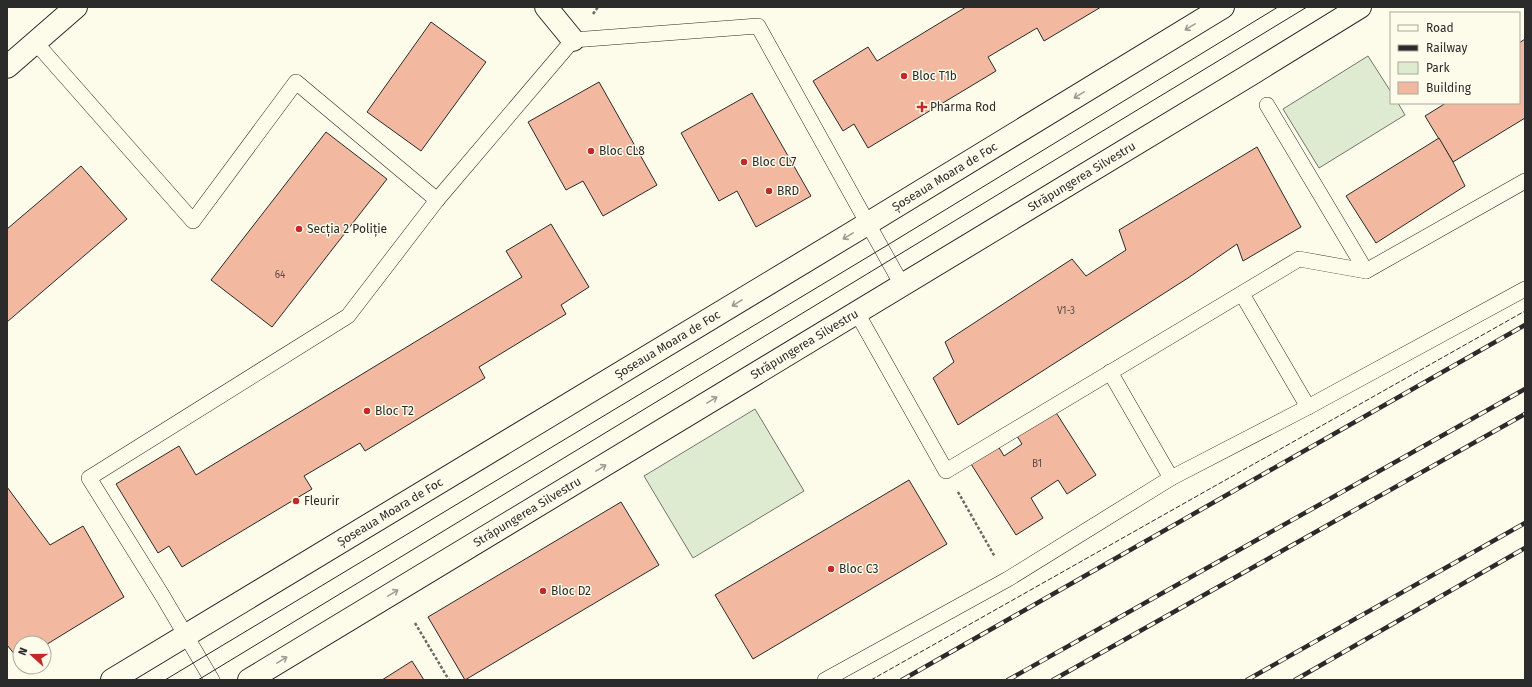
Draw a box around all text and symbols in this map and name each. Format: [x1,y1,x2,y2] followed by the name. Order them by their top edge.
[1390,12,1520,104] legend
[1426,21,1454,35] text: Road
[1184,24,1196,32] one-way arrow
[1426,41,1467,55] text: Railway
[1426,61,1450,75] text: Park
[912,69,957,83] place label: Bloc T1b
[899,71,909,81] marker: Bloc T1b
[1426,81,1472,95] text: Building
[1074,91,1085,99] one-way arrow
[930,100,996,114] place label: Pharma Rod
[917,102,927,112] marker: Pharma Rod
[890,139,1000,215] street label: Șoseaua Moara de Foc
[1025,139,1138,214] street label: Străpungerea Silvestru
[599,144,645,158] place label: Bloc CL8
[586,146,596,156] marker: Bloc CL8
[752,155,796,169] place label: Bloc CL7
[739,157,749,167] marker: Bloc CL7
[777,184,800,198] place label: BRD
[764,186,774,196] marker: BRD
[307,222,387,237] place label: Secția 2 Poliție
[294,224,304,234] marker: Secția 2 Poliție
[842,232,854,240] one-way arrow
[275,269,286,281] house number: 64
[732,299,743,307] one-way arrow
[1057,305,1075,317] house number: V1-3
[748,306,861,382] street label: Străpungerea Silvestru
[612,307,723,383] street label: Șoseaua Moara de Foc
[706,396,718,404] one-way arrow
[375,404,414,418] place label: Bloc T2
[362,406,372,416] marker: Bloc T2
[1032,458,1042,470] house number: B1
[595,463,607,471] one-way arrow
[471,474,583,550] street label: Străpungerea Silvestru
[335,475,446,550] street label: Șoseaua Moara de Foc
[304,494,340,508] place label: Fleurir
[291,496,301,506] marker: Fleurir
[839,562,878,576] place label: Bloc C3
[826,564,836,574] marker: Bloc C3
[551,584,591,598] place label: Bloc D2
[538,586,548,596] marker: Bloc D2
[387,588,399,596] one-way arrow
[12,635,52,675] north arrow
[16,646,31,657] text: N
[276,655,288,663] one-way arrow

